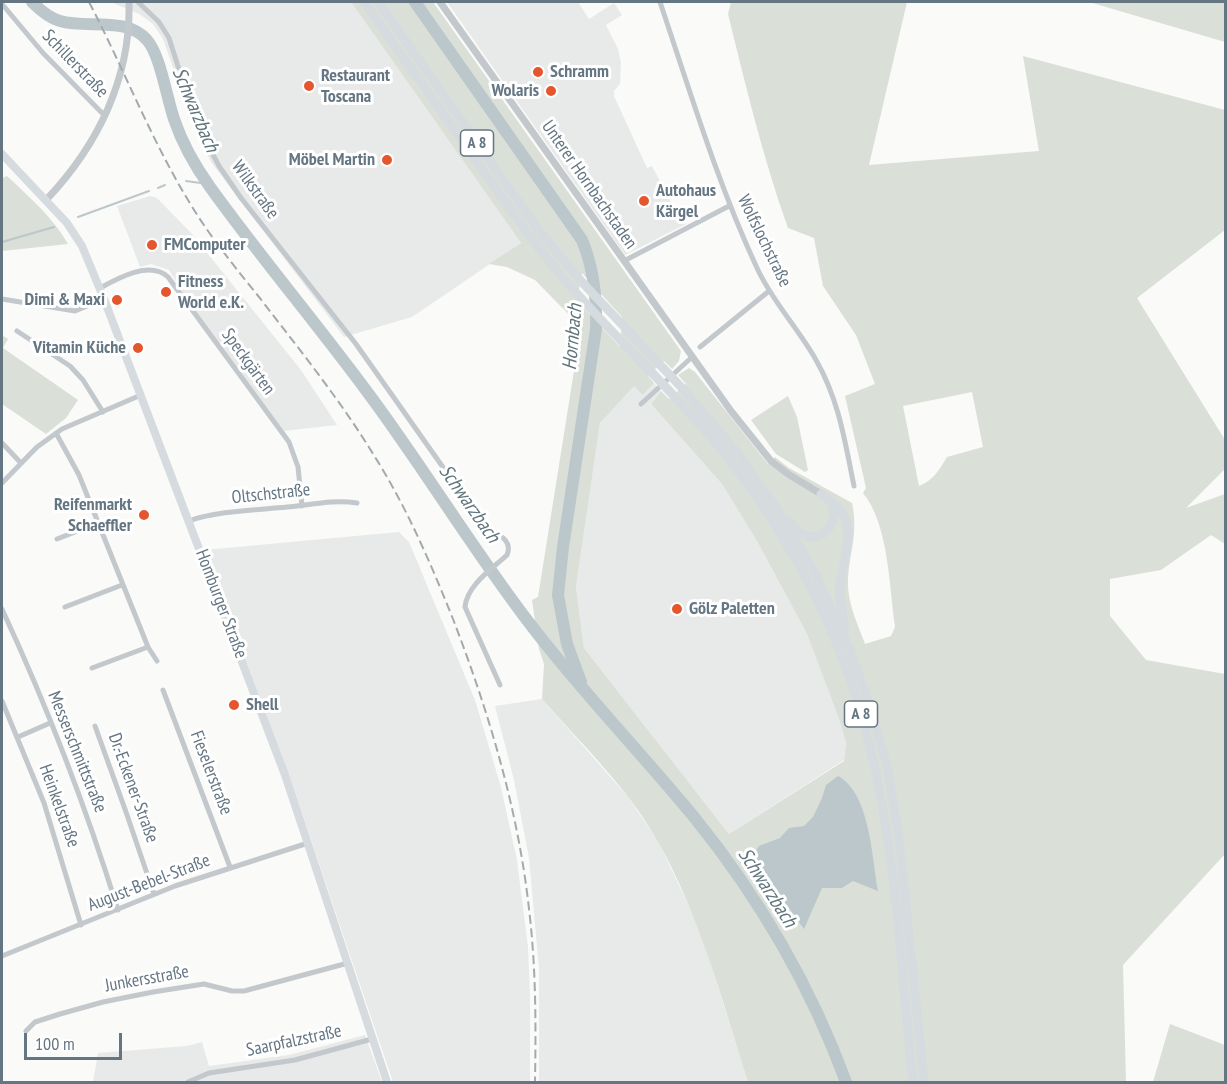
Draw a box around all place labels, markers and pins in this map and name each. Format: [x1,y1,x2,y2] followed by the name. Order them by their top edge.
[550,61,609,83] place label: Schramm
[321,65,390,107] place label: Restaurant Toscana
[531,65,545,79] marker: Schramm
[302,79,316,93] marker: Restaurant Toscana
[491,80,539,102] place label: Wolaris
[544,84,558,98] marker: Wolaris
[289,149,375,171] place label: Möbel Martin
[380,153,394,167] marker: Möbel Martin
[656,180,716,222] place label: Autohaus Kärgel
[637,194,651,208] marker: Autohaus Kärgel
[164,234,245,256] place label: FMComputer
[145,238,159,252] marker: FMComputer
[178,271,244,314] place label: Fitness World e.K.
[159,285,173,299] marker: Fitness World e.K.
[25,289,105,311] place label: Dimi & Maxi
[110,293,124,307] marker: Dimi & Maxi
[33,337,126,359] place label: Vitamin Küche
[131,341,145,355] marker: Vitamin Küche
[54,494,132,536] place label: Reifenmarkt Schaeffler
[137,508,151,522] marker: Reifenmarkt Schaeffler
[689,598,775,620] place label: Gölz Paletten
[670,602,684,616] marker: Gölz Paletten
[246,694,278,716] place label: Shell
[227,698,241,712] marker: Shell

